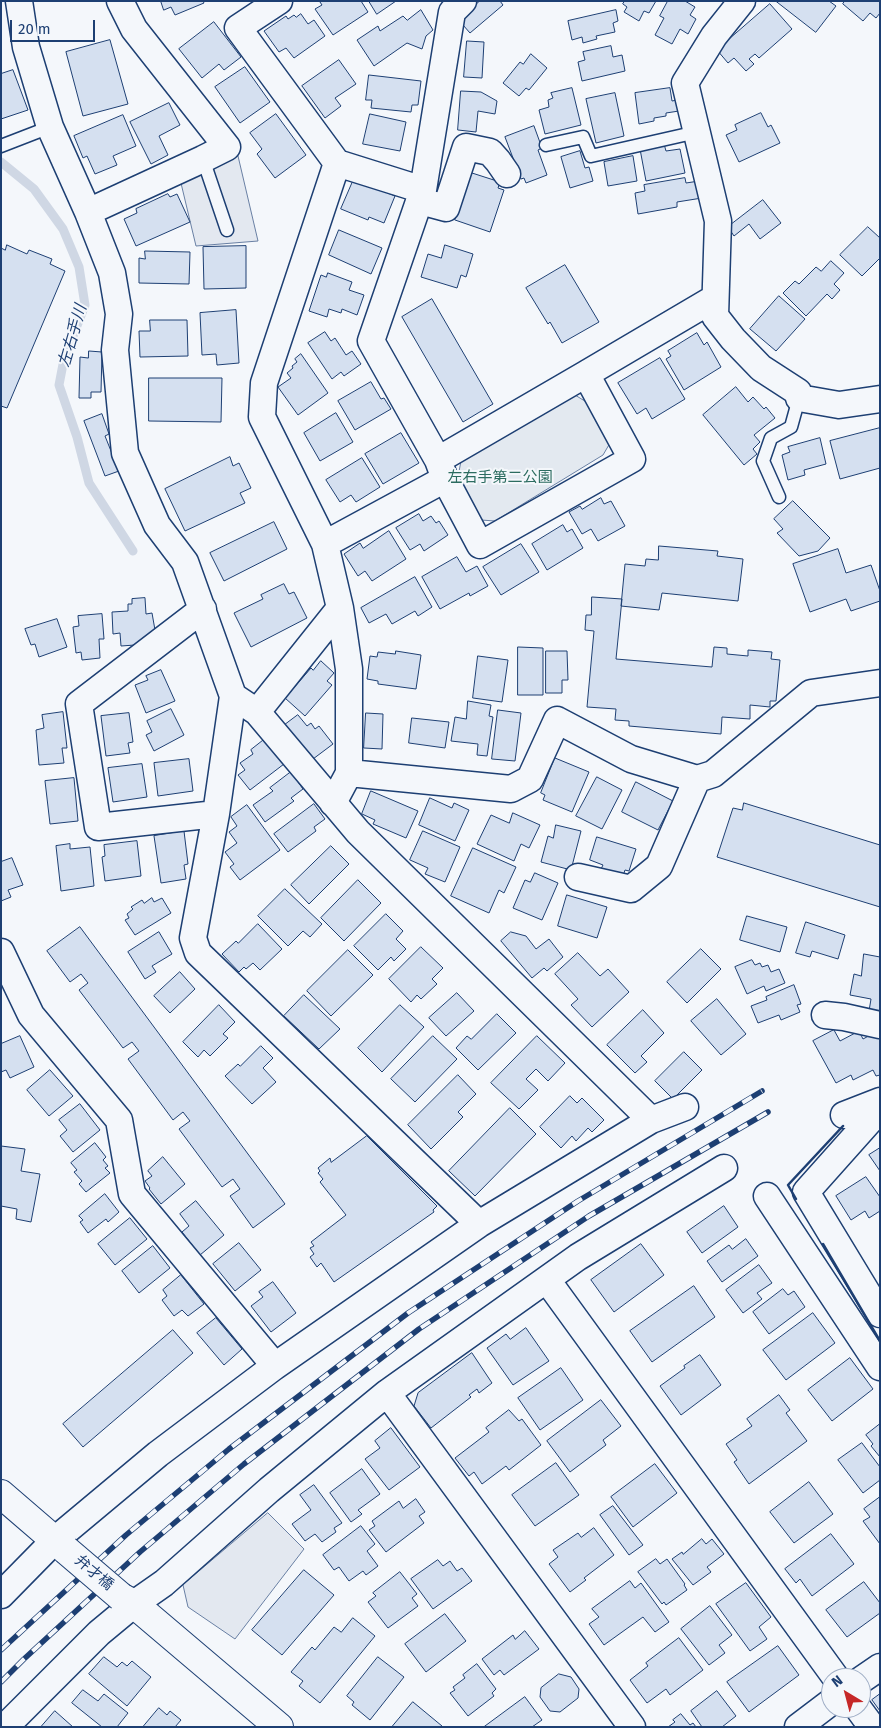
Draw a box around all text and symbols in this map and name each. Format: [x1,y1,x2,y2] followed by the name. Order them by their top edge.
[12,10,98,42] scale bar
[18,20,51,38] text: 20 m
[55,303,91,369] water label: 左右手川
[448,469,552,487] park label: 左右手第二公園
[71,1552,117,1594] street label: 弁才橋
[821,1668,871,1718] north arrow
[828,1672,846,1691] text: N

